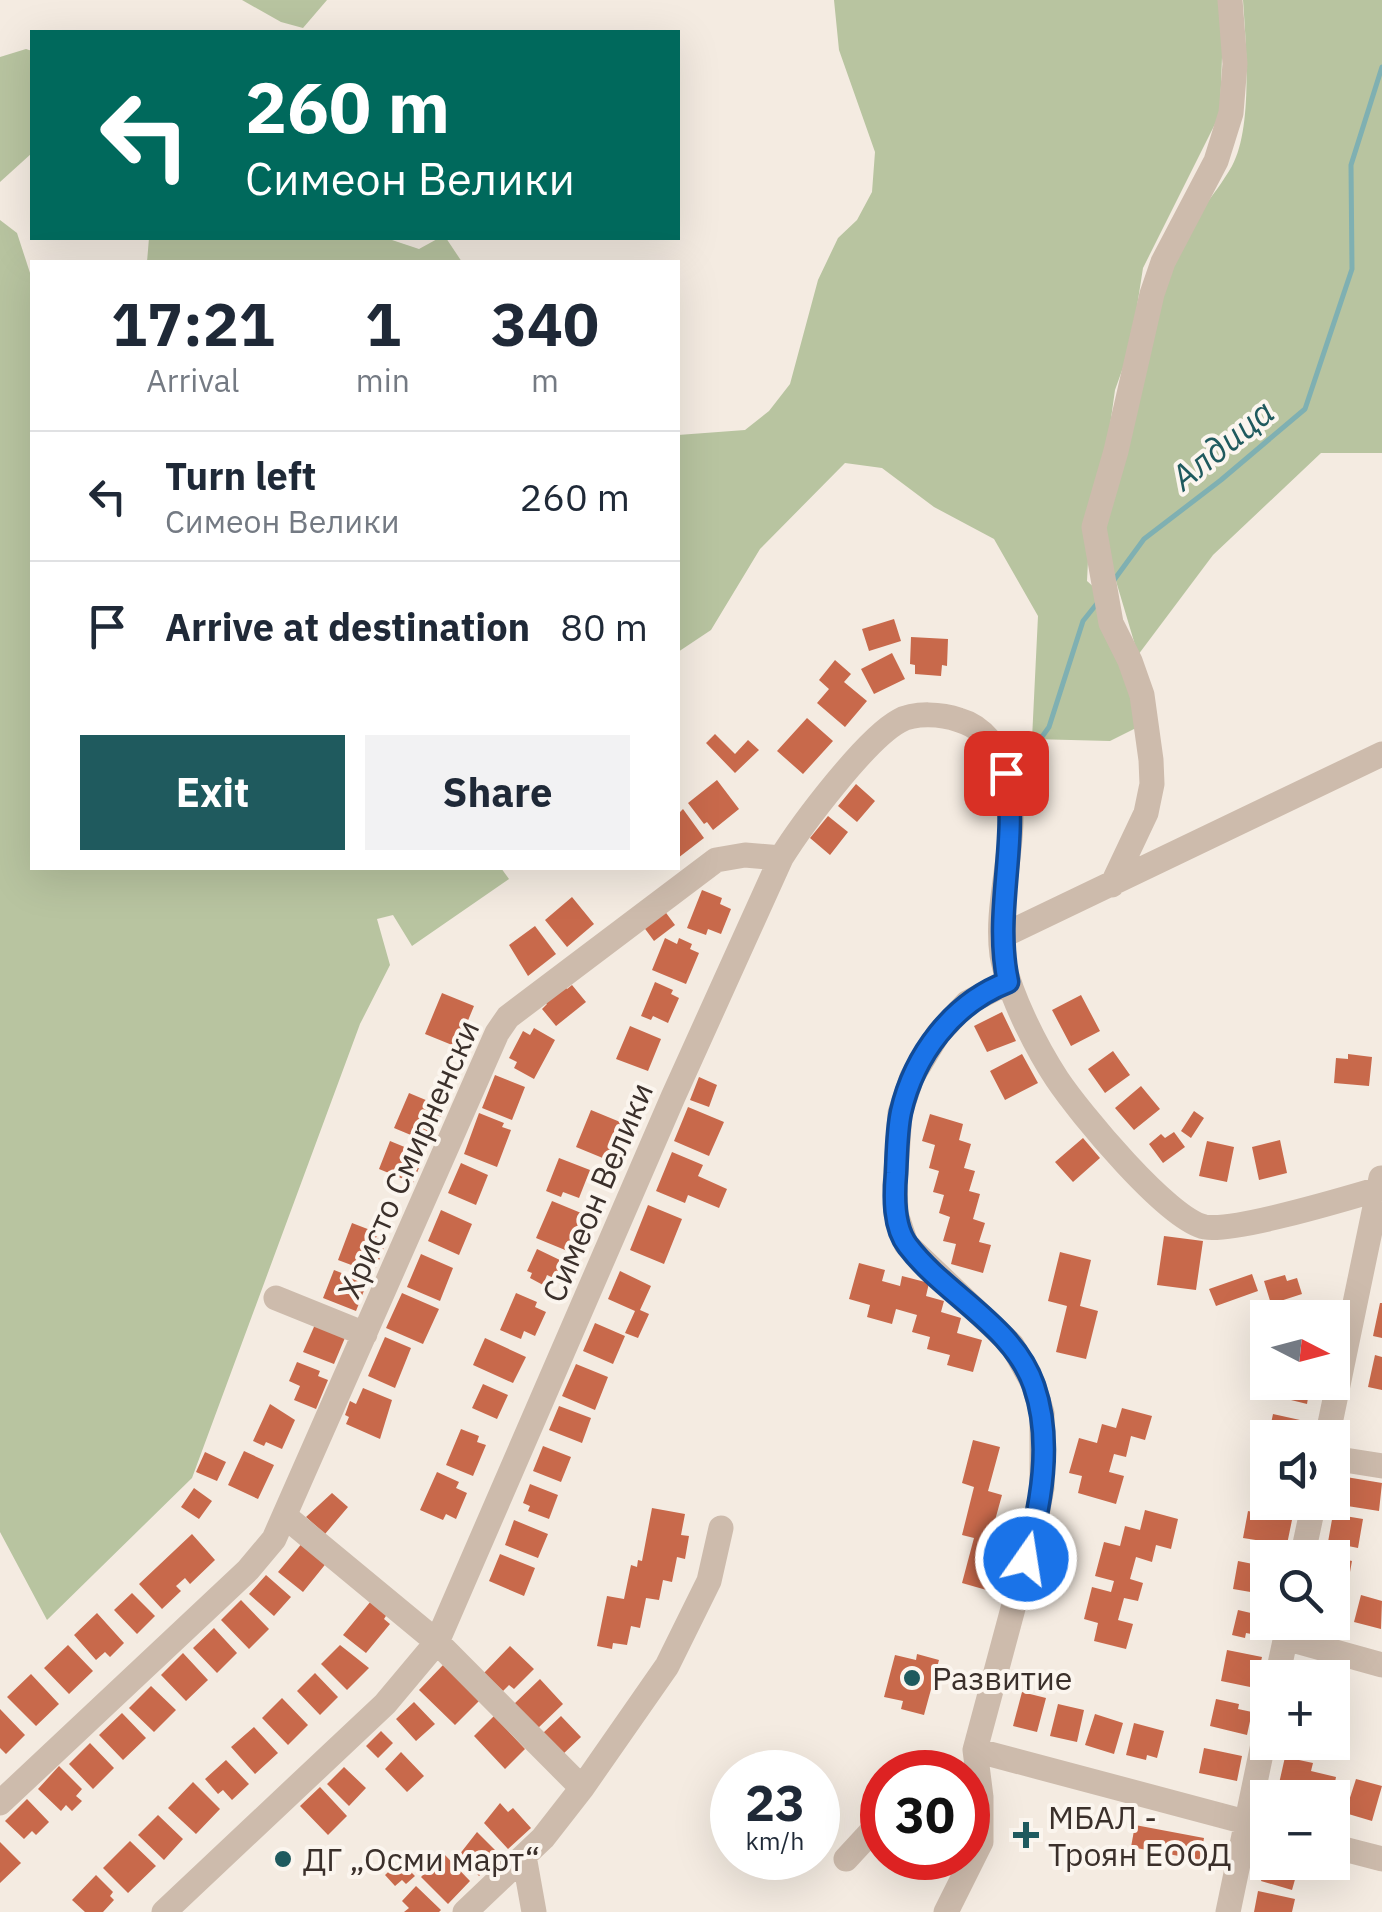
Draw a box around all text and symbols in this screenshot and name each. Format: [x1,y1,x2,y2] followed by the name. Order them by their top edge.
[245,61,450,152] text: 260 m
[80,70,210,200] icon: left
[245,149,575,207] text: Симеон Велики
[111,284,275,363] text: 17:21
[365,284,401,363] text: 1
[491,284,599,363] text: 340
[146,359,240,401] text: Arrival
[356,359,410,401] text: min
[531,359,559,401] text: m
[1160,388,1283,500] water label: Алдица
[165,451,316,500] text: Turn left
[80,469,135,524] icon: left
[519,472,630,521] text: 260 m
[165,500,400,542] text: Симеон Велики
[80,599,135,654] icon: arrive
[165,602,530,651] text: Arrive at destination
[560,602,648,651] text: 80 m
[964,731,1049,816] pin
[80,735,345,850] button: Exit
[365,735,630,850] button: Share
[979,746,1034,801] icon: arrive
[328,1013,488,1305] street label: Христо Смирненски
[532,1076,662,1308] street label: Симеон Велики
[1250,1300,1350,1400] north arrow
[1250,1300,1350,1880] map controls
[1250,1420,1350,1520] button: sound
[974,1507,1078,1611] position arrow
[1250,1540,1350,1640] button: search
[932,1657,1072,1699] place label: Развитие
[1250,1660,1350,1760] button: +
[901,1667,923,1689] marker: Развитие
[860,1750,990,1880] speed limit sign: 30
[745,1770,805,1835] text: 23
[1250,1780,1350,1880] button: −
[1048,1796,1231,1875] place label: МБАЛ - Троян ЕООД
[1013,1822,1039,1848] marker: МБАЛ - Троян ЕООД
[746,1824,804,1857] text: km/h
[303,1838,540,1880] place label: ДГ „Осми март“
[272,1848,294,1870] marker: ДГ „Осми март“

